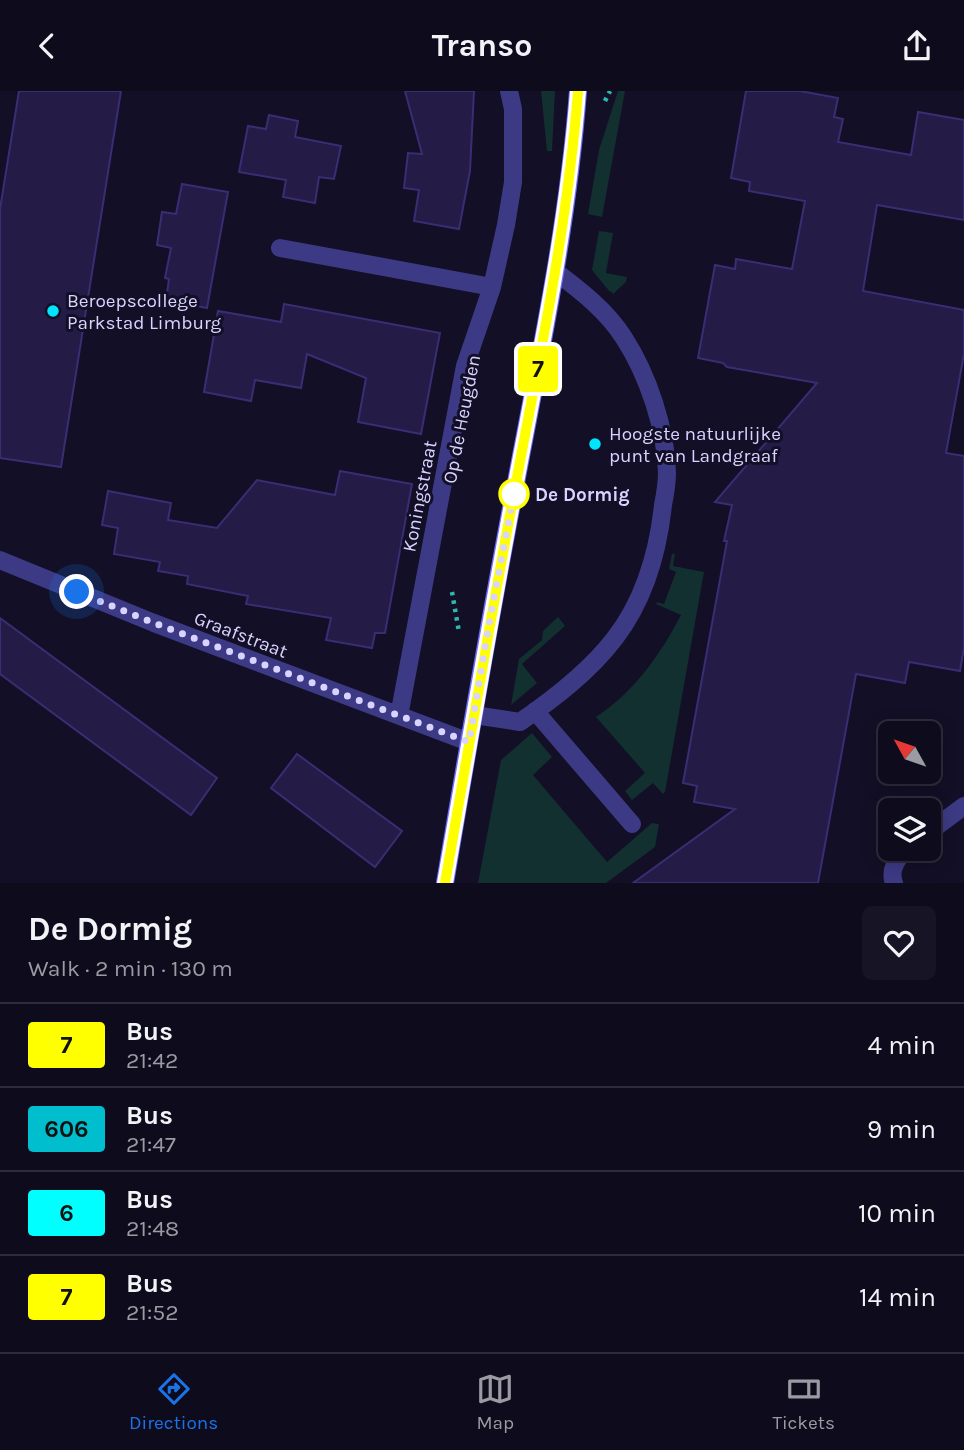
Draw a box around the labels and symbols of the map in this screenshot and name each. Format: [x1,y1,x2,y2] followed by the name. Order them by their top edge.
[67,290,222,334] place label: Beroepscollege Parkstad Limburg
[45,303,61,319] marker: Beroepscollege Parkstad Limburg
[515,346,561,392] line badge: 7
[439,353,485,485] street label: Op de Heugden
[609,423,781,467] place label: Hoogste natuurlijke punt van Landgraaf
[587,436,603,452] marker: Hoogste natuurlijke punt van Landgraaf
[398,438,442,554] street label: Koningstraat
[499,479,529,509] marker: De Dormig
[535,484,630,506] place label: De Dormig
[59,574,94,609] your location
[191,607,290,663] street label: Graafstraat
[878,721,942,784] north arrow

